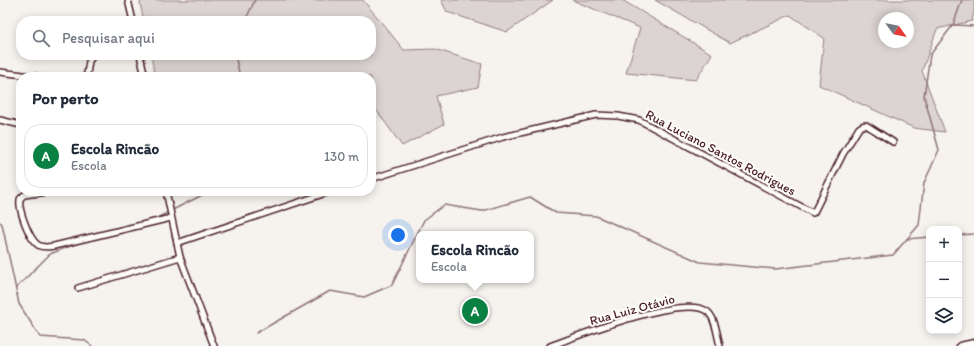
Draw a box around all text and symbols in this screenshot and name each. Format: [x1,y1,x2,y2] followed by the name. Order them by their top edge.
[878,12,914,48] north arrow
[16,16,376,60] search box
[30,27,52,49] icon: search
[62,29,155,47] text: Pesquisar aqui
[32,88,99,108] text: Por perto
[643,106,799,199] street label: Rua Luciano Santos Rodrigues
[71,140,159,158] text: Escola Rincão
[42,149,50,164] text: A
[324,149,359,164] text: 130 m
[71,158,107,173] text: Escola
[388,225,408,245] your location
[926,226,962,334] map controls
[926,226,962,262] button: +
[416,231,534,283] popup
[431,241,519,259] text: Escola Rincão
[431,259,467,274] text: Escola
[926,262,962,298] button: −
[588,291,677,328] street label: Rua Luiz Otávio
[462,296,488,326] pin: A
[926,298,962,334] button: layers

